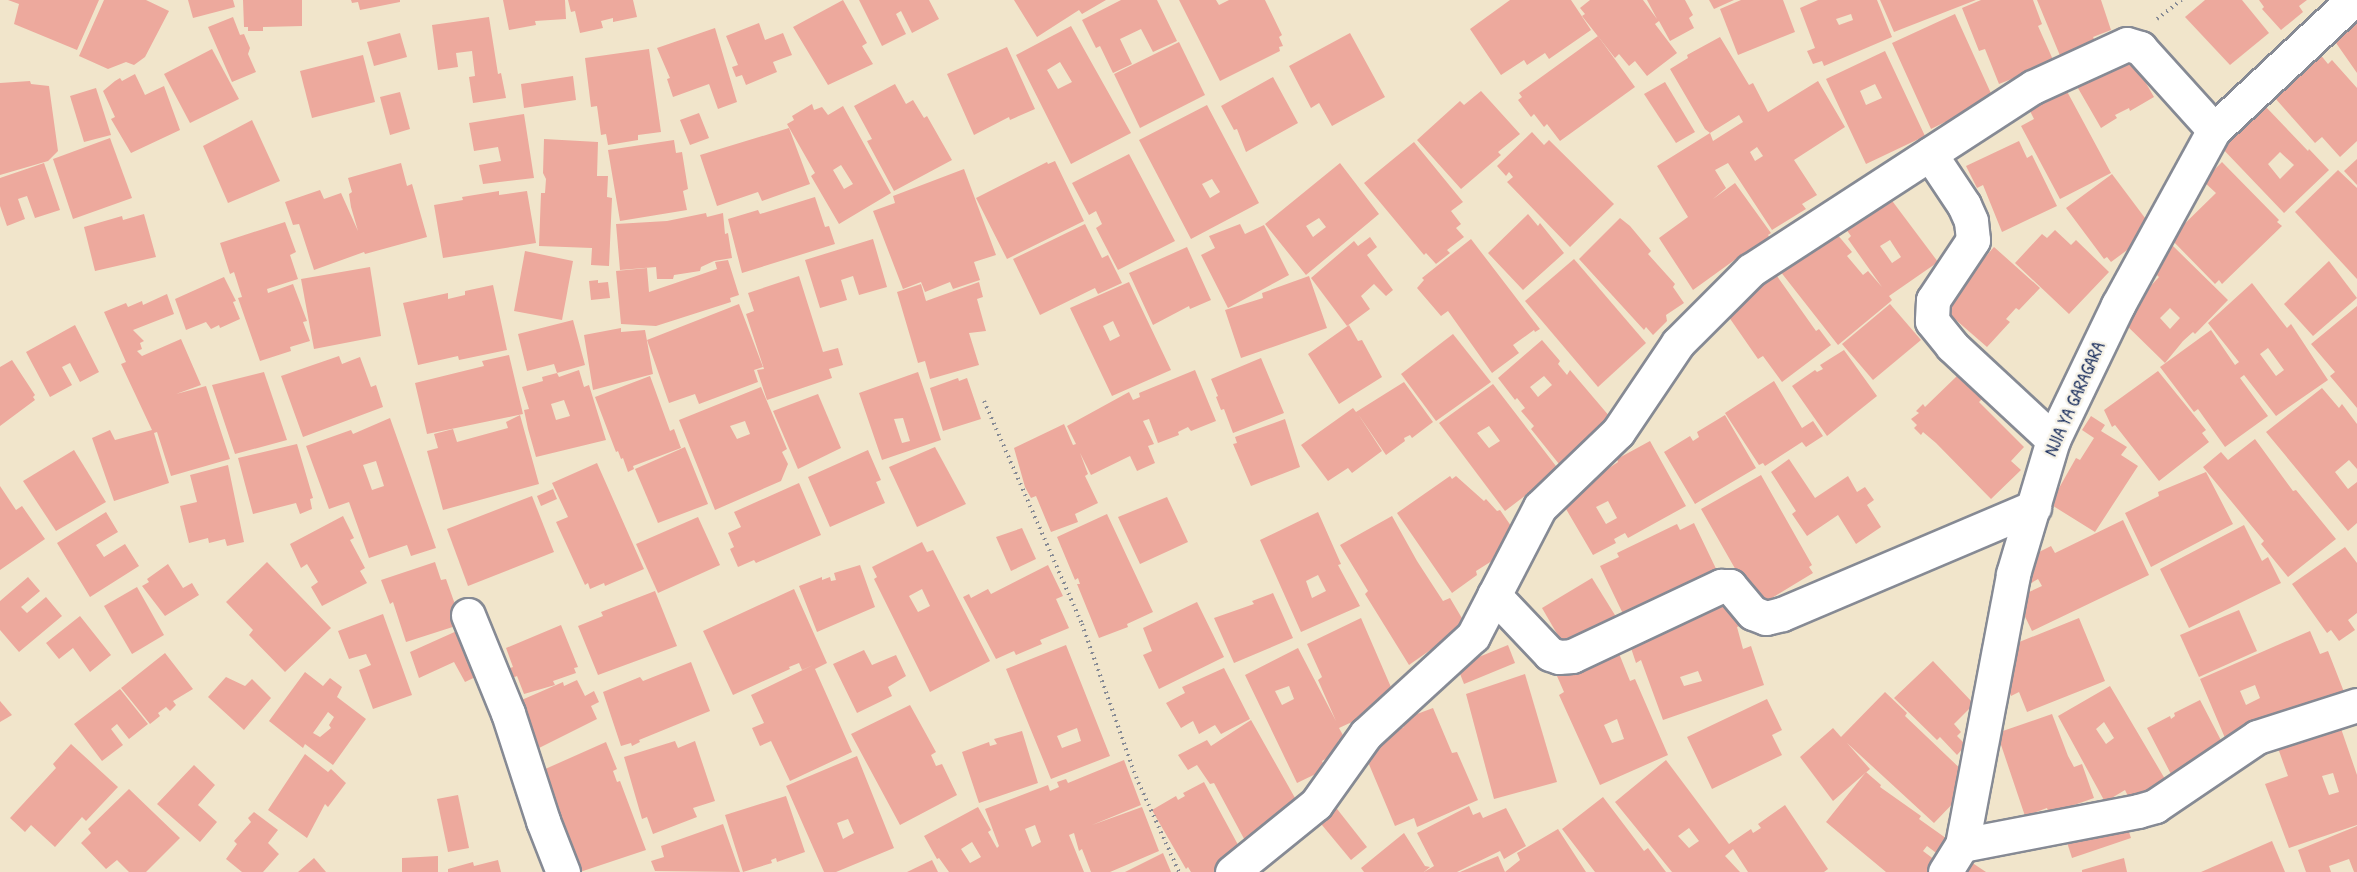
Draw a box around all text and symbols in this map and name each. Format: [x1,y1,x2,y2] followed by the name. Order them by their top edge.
[2040,338,2110,460] street label: NJIA YA GARAGARA

